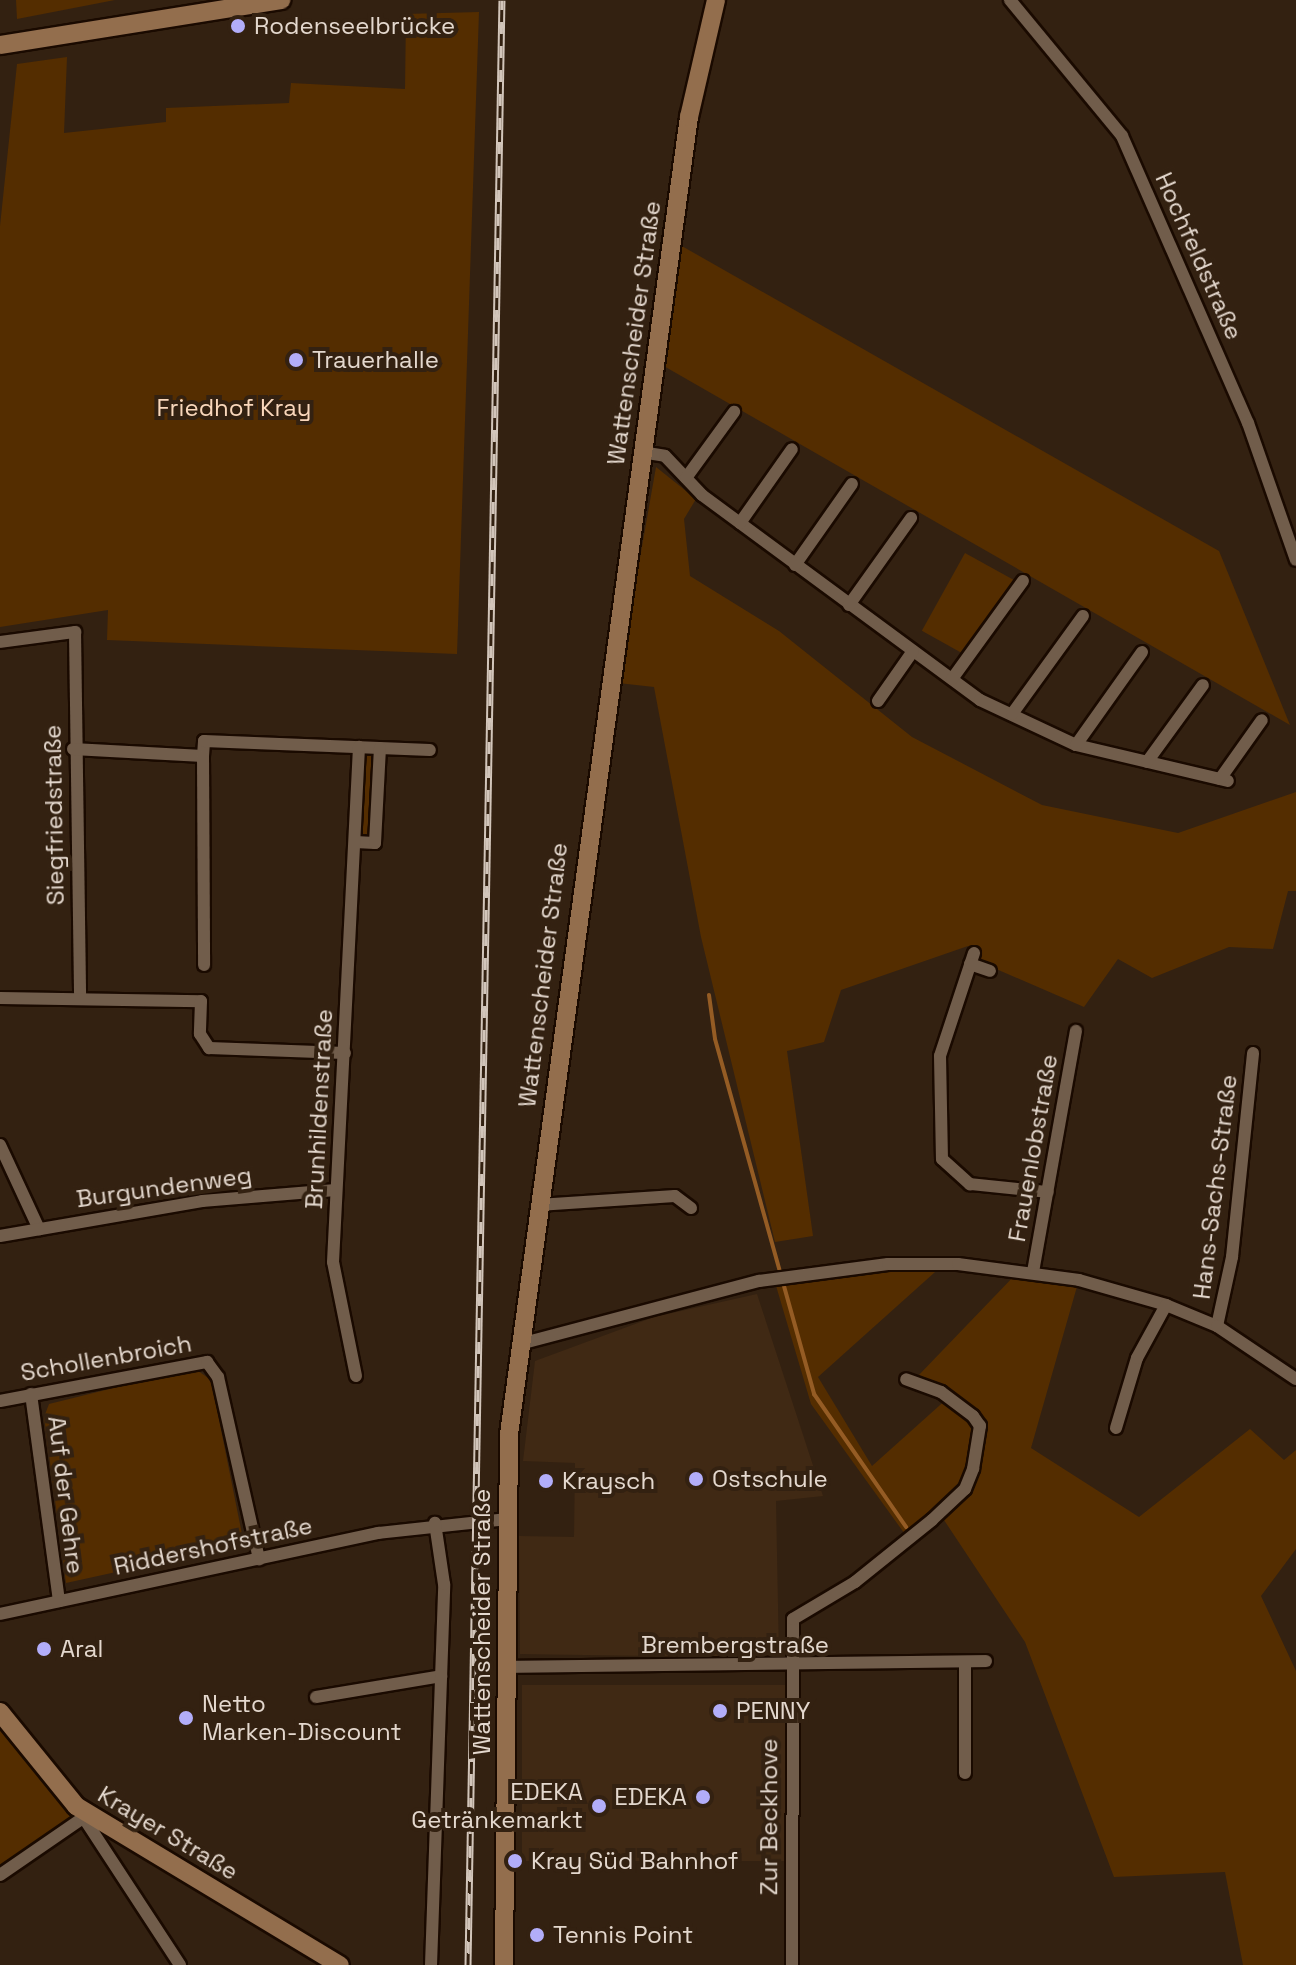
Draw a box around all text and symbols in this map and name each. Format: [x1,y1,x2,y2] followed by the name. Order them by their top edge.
[254,12,455,40] place label: Rodenseelbrücke
[229,17,247,35] marker: Rodenseelbrücke
[1149,168,1249,344] street label: Hochfeldstraße
[601,199,667,467] street label: Wattenscheider Straße
[312,346,439,374] place label: Trauerhalle
[287,351,305,369] marker: Trauerhalle
[157,394,311,422] park label: Friedhof Kray
[38,724,70,906] street label: Siegfriedstraße
[512,841,574,1109] street label: Wattenscheider Straße
[299,1008,339,1210] street label: Brunhildenstraße
[1002,1052,1064,1244] street label: Frauenlobstraße
[1187,1073,1243,1301] street label: Hans-Sachs-Straße
[74,1160,254,1214] street label: Burgundenweg
[18,1329,194,1387] street label: Schollenbroich
[42,1414,90,1576] street label: Auf der Gehre
[712,1465,828,1493] place label: Ostschule
[562,1467,655,1495] place label: Kraysch
[687,1470,705,1488] marker: Ostschule
[537,1472,555,1490] marker: Kraysch
[468,1489,496,1755] street label: Wattenscheider Straße
[111,1511,315,1581] street label: Riddershofstraße
[641,1631,829,1659] street label: Brembergstraße
[60,1635,103,1663] place label: Aral
[35,1640,53,1658] marker: Aral
[202,1690,401,1746] place label: Netto Marken-Discount
[736,1697,810,1725] place label: PENNY
[711,1702,729,1720] marker: PENNY
[177,1709,195,1727] marker: Netto Marken-Discount
[755,1739,783,1895] street label: Zur Beckhove
[411,1778,583,1834] place label: EDEKA Getränkemarkt
[93,1780,243,1886] street label: Krayer Straße
[614,1783,687,1811] place label: EDEKA
[694,1788,712,1806] marker: EDEKA
[590,1797,608,1815] marker: EDEKA Getränkemarkt
[531,1847,738,1875] place label: Kray Süd Bahnhof
[506,1852,524,1870] marker: Kray Süd Bahnhof
[553,1921,693,1949] place label: Tennis Point
[528,1926,546,1944] marker: Tennis Point

